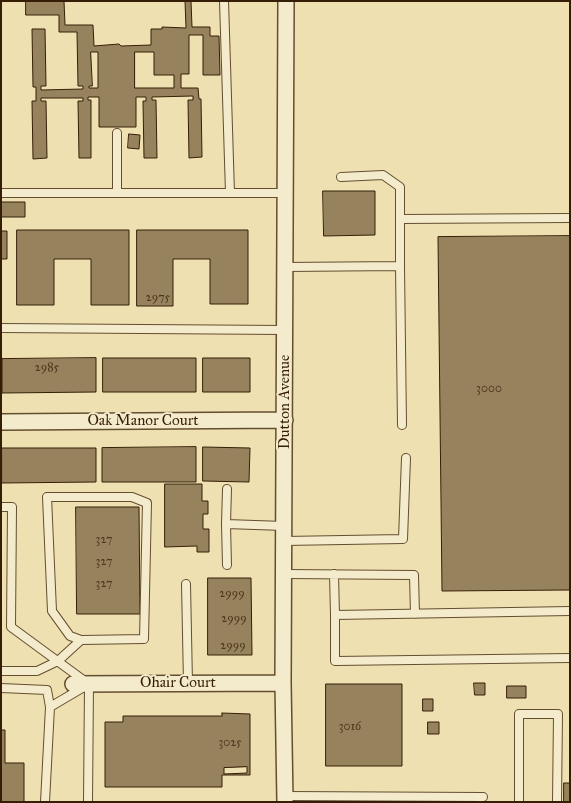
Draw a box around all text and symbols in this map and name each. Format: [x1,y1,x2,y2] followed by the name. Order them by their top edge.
[146,291,170,305] house number: 2975
[276,355,294,449] street label: Dutton Avenue
[35,361,59,375] house number: 2985
[476,382,502,396] house number: 3000
[87,412,199,430] street label: Oak Manor Court
[96,533,112,547] house number: 327
[96,555,112,569] house number: 327
[96,577,112,591] house number: 327
[219,587,245,601] house number: 2999
[221,612,247,626] house number: 2999
[220,639,246,653] house number: 2999
[140,674,216,692] street label: Ohair Court
[339,720,361,734] house number: 3016
[218,736,242,750] house number: 3025

